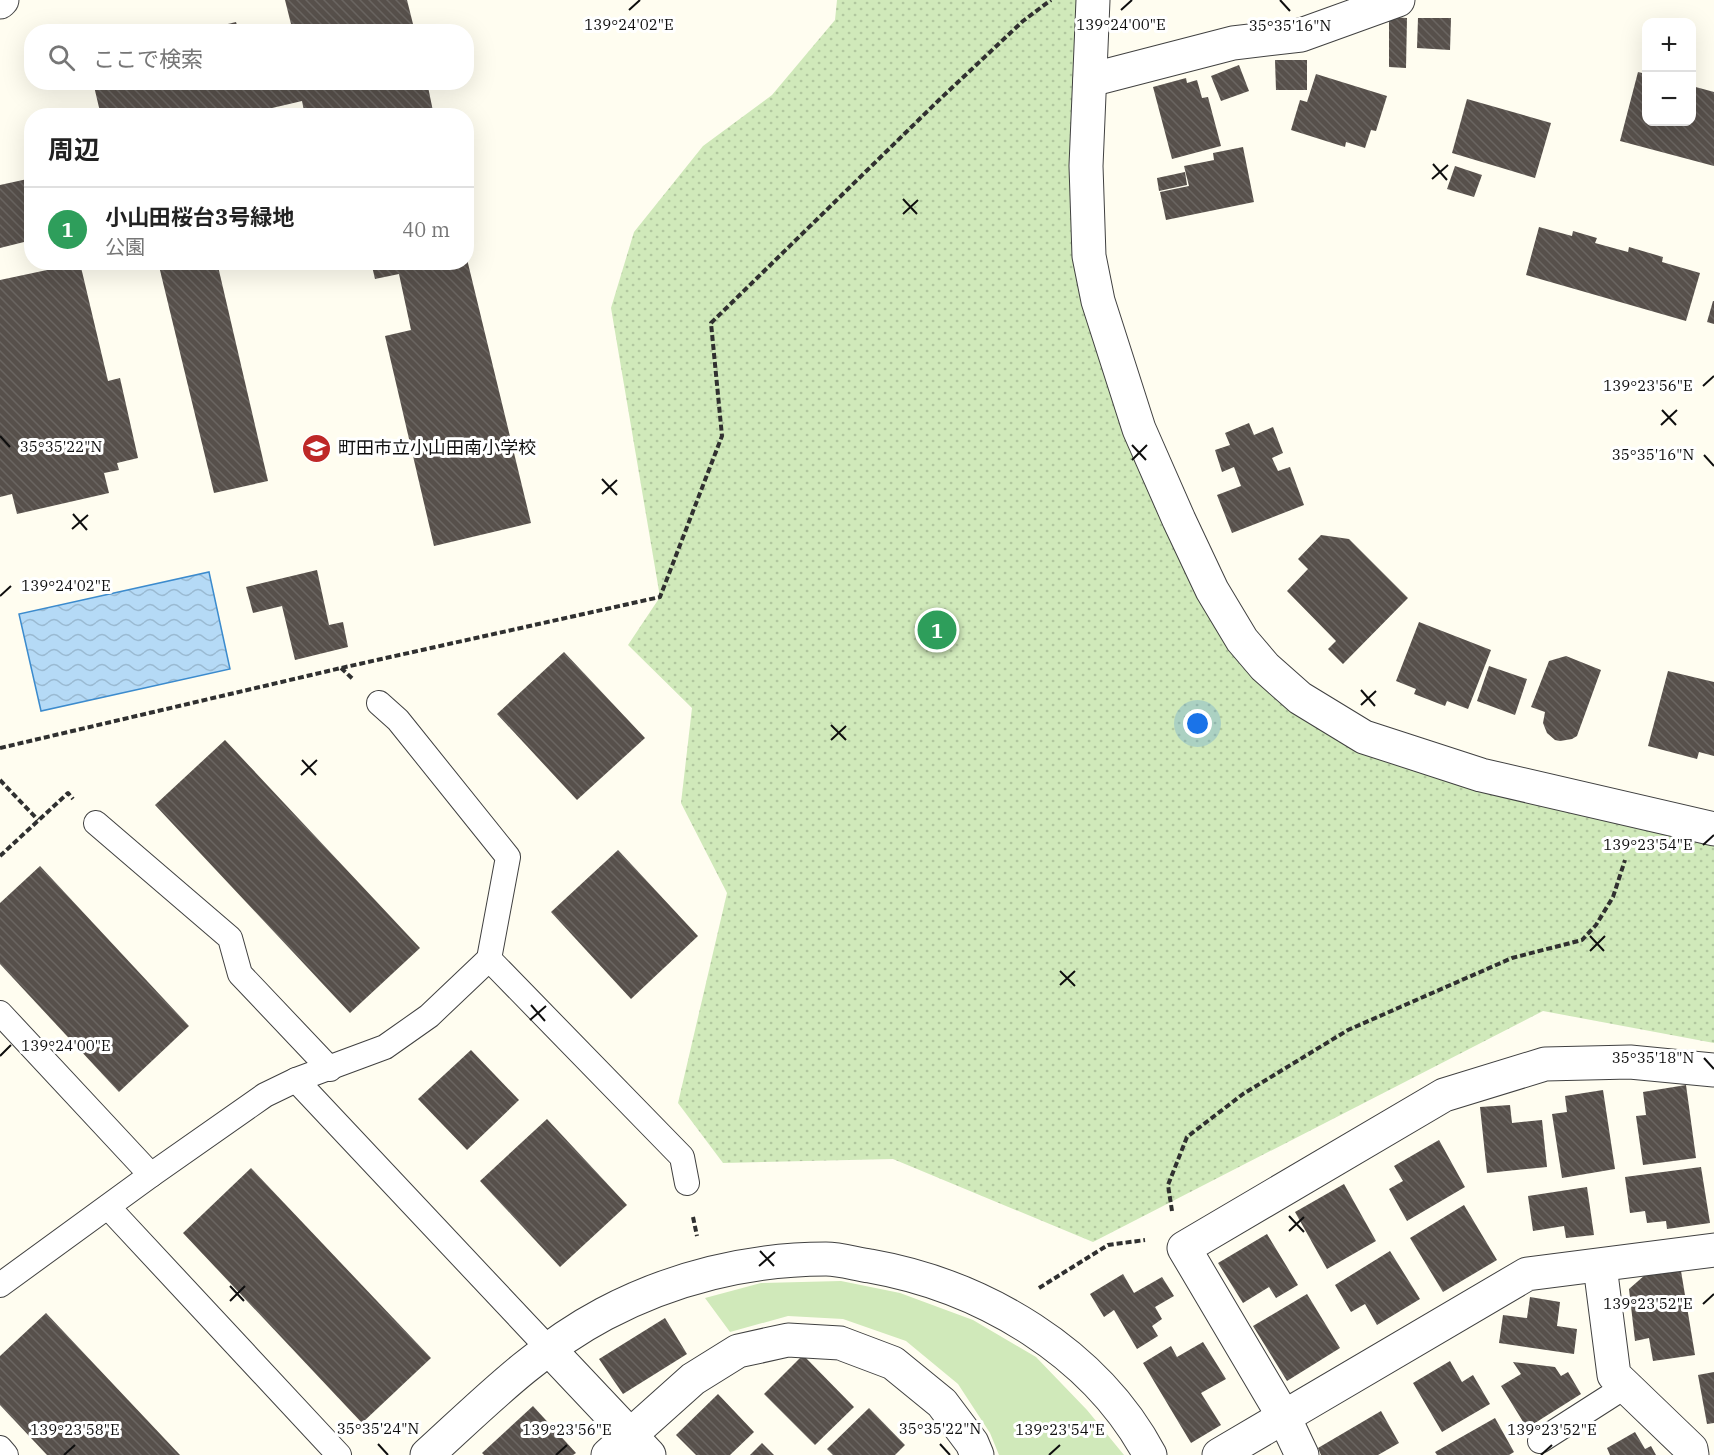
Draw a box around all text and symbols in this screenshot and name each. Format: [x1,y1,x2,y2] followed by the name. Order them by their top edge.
[584,15,674,34] text: 139°24'02"E
[1076,15,1166,34] text: 139°24'00"E
[1249,16,1331,35] text: 35°35'16"N
[1642,18,1696,126] map controls
[1642,18,1696,72] button: +
[24,24,474,90] search box
[45,41,78,74] icon: search
[93,44,203,73] text: ここで検索
[1642,72,1696,126] button: −
[48,132,100,166] text: 周辺
[105,202,294,231] text: 小山田桜台3号緑地
[62,216,74,243] text: 1
[402,216,450,243] text: 40 m
[105,233,145,260] text: 公園
[1603,376,1693,395] text: 139°23'56"E
[301,432,333,464] school or university icon: 町田市立小山田南小学校
[338,436,536,459] place label: 町田市立小山田南小学校
[20,437,102,456] text: 35°35'22"N
[1612,445,1694,464] text: 35°35'16"N
[21,576,111,595] text: 139°24'02"E
[918,608,956,652] pin: 1
[1183,709,1212,738] your location
[1603,835,1693,854] text: 139°23'54"E
[21,1036,111,1055] text: 139°24'00"E
[1612,1048,1694,1067] text: 35°35'18"N
[1603,1294,1693,1313] text: 139°23'52"E
[337,1419,419,1438] text: 35°35'24"N
[899,1419,981,1438] text: 35°35'22"N
[30,1420,120,1439] text: 139°23'58"E
[522,1420,612,1439] text: 139°23'56"E
[1015,1420,1105,1439] text: 139°23'54"E
[1507,1420,1597,1439] text: 139°23'52"E

